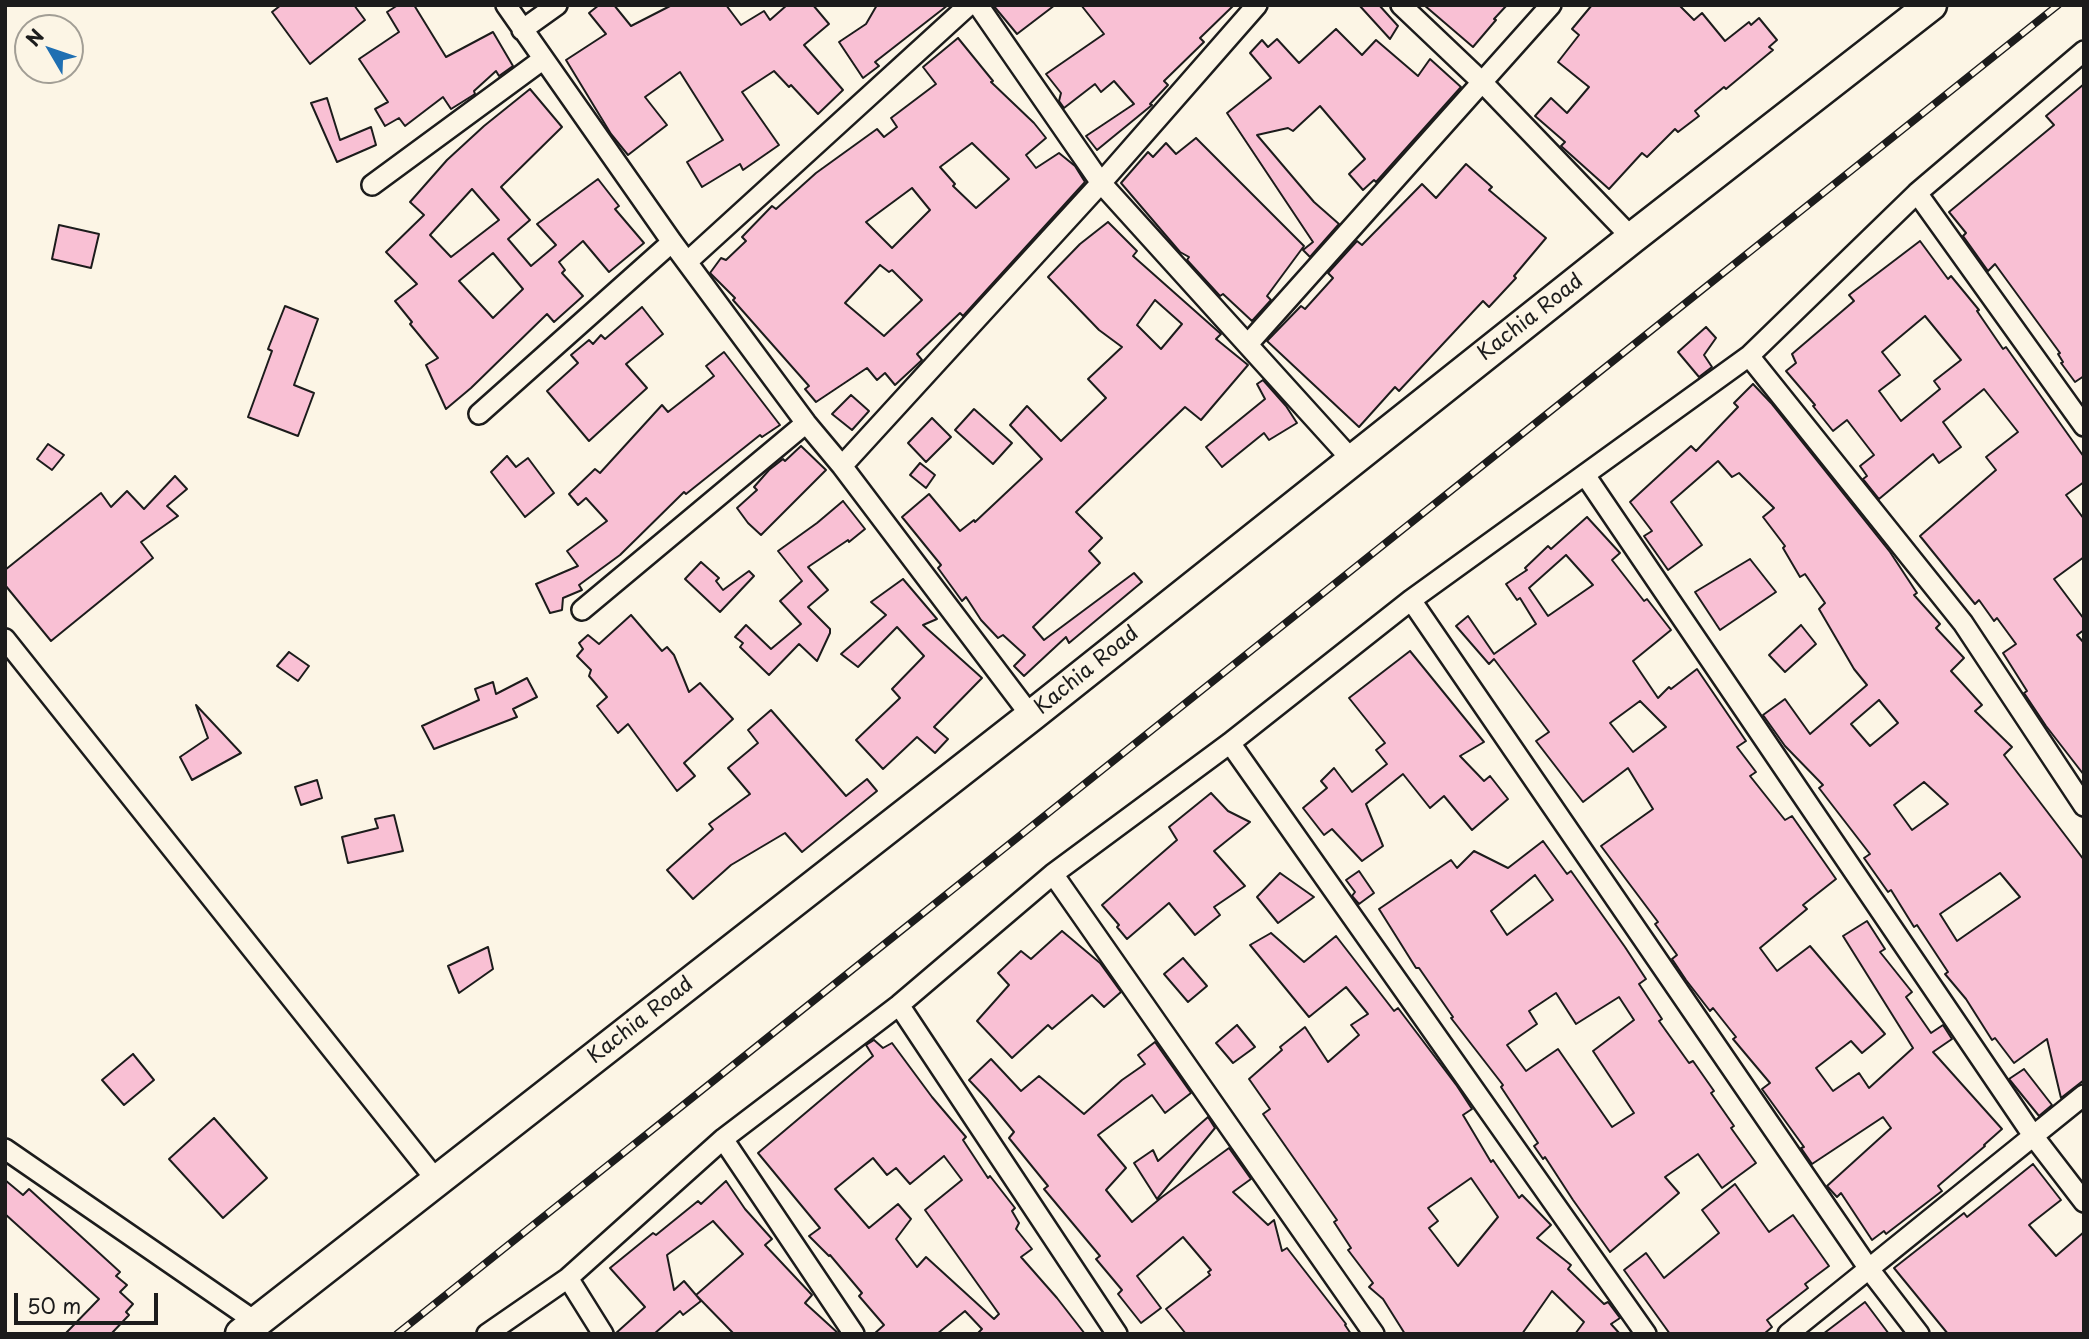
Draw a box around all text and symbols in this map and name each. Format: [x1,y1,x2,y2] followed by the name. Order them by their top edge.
[14,14,84,84] north arrow
[19,22,50,52] text: N
[1473,269,1589,367] street label: Kachia Road
[1030,621,1144,721] street label: Kachia Road
[583,972,699,1070] street label: Kachia Road
[18,1280,161,1324] scale bar
[27,1289,81,1321] text: 50 m

